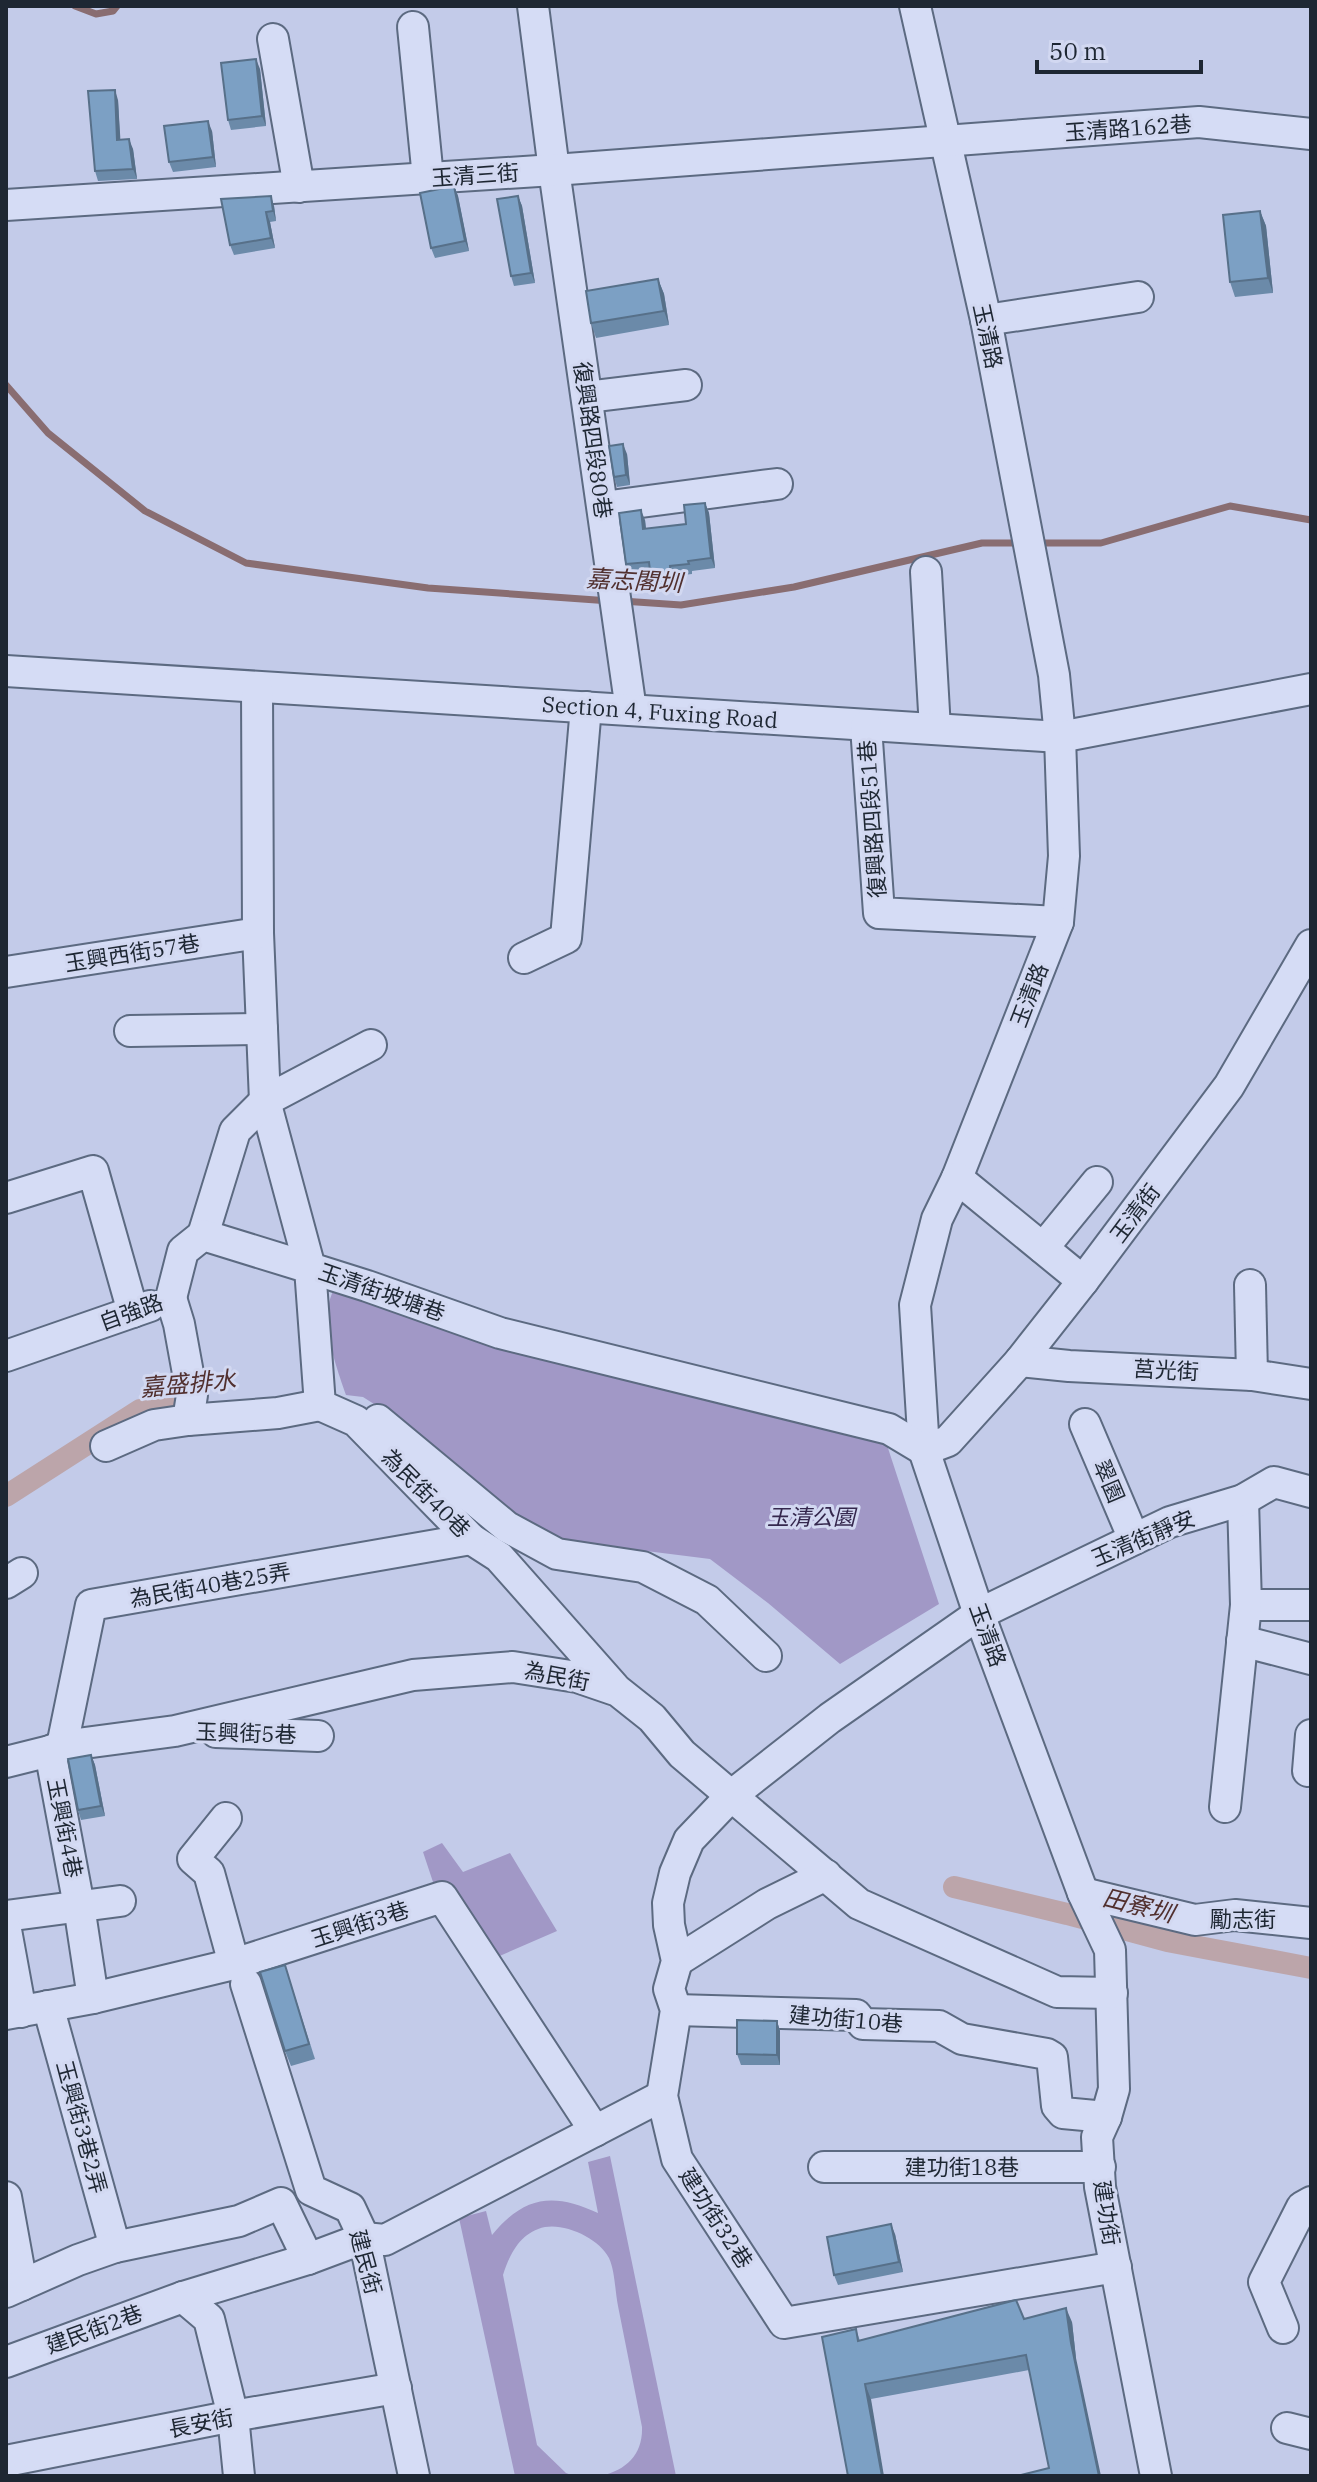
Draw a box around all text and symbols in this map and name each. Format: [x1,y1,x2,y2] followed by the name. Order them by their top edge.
[1037,24,1201,74] scale bar
[1049,35,1106,67] text: 50 m
[1063,109,1193,146] street label: 玉清路162巷
[430,157,520,192] street label: 玉清三街
[967,301,1010,371] street label: 玉清路
[568,359,619,520] street label: 復興路四段80巷
[585,562,686,599] water label: 嘉志閣圳
[541,689,779,734] street label: Section 4, Fuxing Road
[852,739,891,899] street label: 復興路四段51巷
[62,928,202,977] street label: 玉興西街57巷
[1003,959,1054,1031] street label: 玉清路
[1103,1178,1166,1248] street label: 玉清街
[315,1256,449,1327] street label: 玉清街坡塘巷
[95,1287,167,1336] street label: 自強路
[1132,1353,1200,1386] street label: 莒光街
[139,1363,238,1403] water label: 嘉盛排水
[376,1442,477,1543] street label: 為民街40巷
[1088,1455,1131,1507] street label: 翠園
[767,1502,858,1531] park label: 玉清公園
[1087,1503,1199,1572] street label: 玉清街靜安
[127,1556,293,1613] street label: 為民街40巷25弄
[964,1599,1013,1671] street label: 玉清路
[522,1655,592,1696] street label: 為民街
[195,1716,297,1749] street label: 玉興街5巷
[42,1775,89,1880] street label: 玉興街4巷
[1099,1881,1180,1930] water label: 田寮圳
[307,1894,412,1953] street label: 玉興街3巷
[1210,1904,1276,1933] street label: 勵志街
[788,1999,904,2038] street label: 建功街10巷
[51,2057,114,2197] street label: 玉興街3巷2弄
[905,2152,1019,2181] street label: 建功街18巷
[673,2162,760,2274] street label: 建功街32巷
[1088,2178,1127,2248] street label: 建功街
[344,2226,389,2298] street label: 建民街
[41,2298,146,2359] street label: 建民街2巷
[166,2402,236,2443] street label: 長安街

